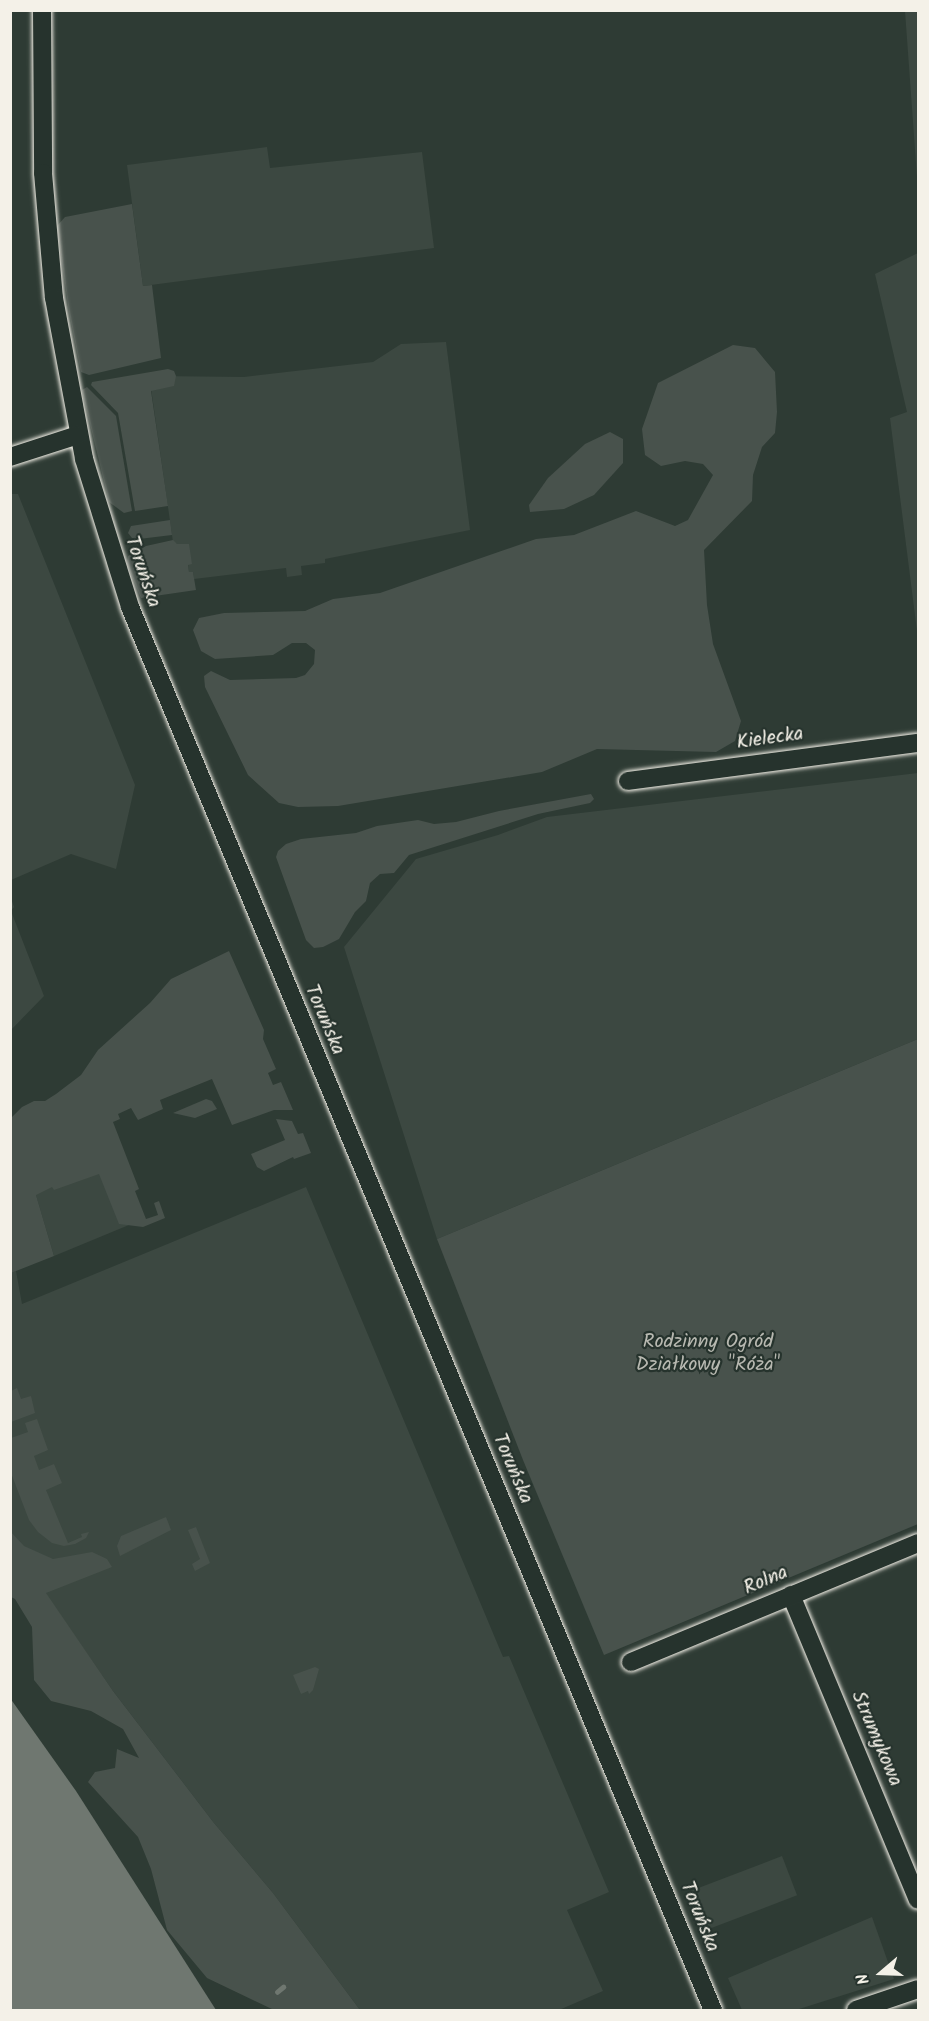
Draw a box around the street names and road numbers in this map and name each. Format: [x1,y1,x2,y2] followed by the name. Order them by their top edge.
[119,533,165,611] street label: Toruńska
[735,722,805,756] street label: Kielecka
[299,981,349,1059] street label: Toruńska
[487,1430,537,1508] street label: Toruńska
[740,1561,792,1601] street label: Rolna
[845,1688,907,1790] street label: Strumykowa
[674,1878,724,1956] street label: Toruńska

